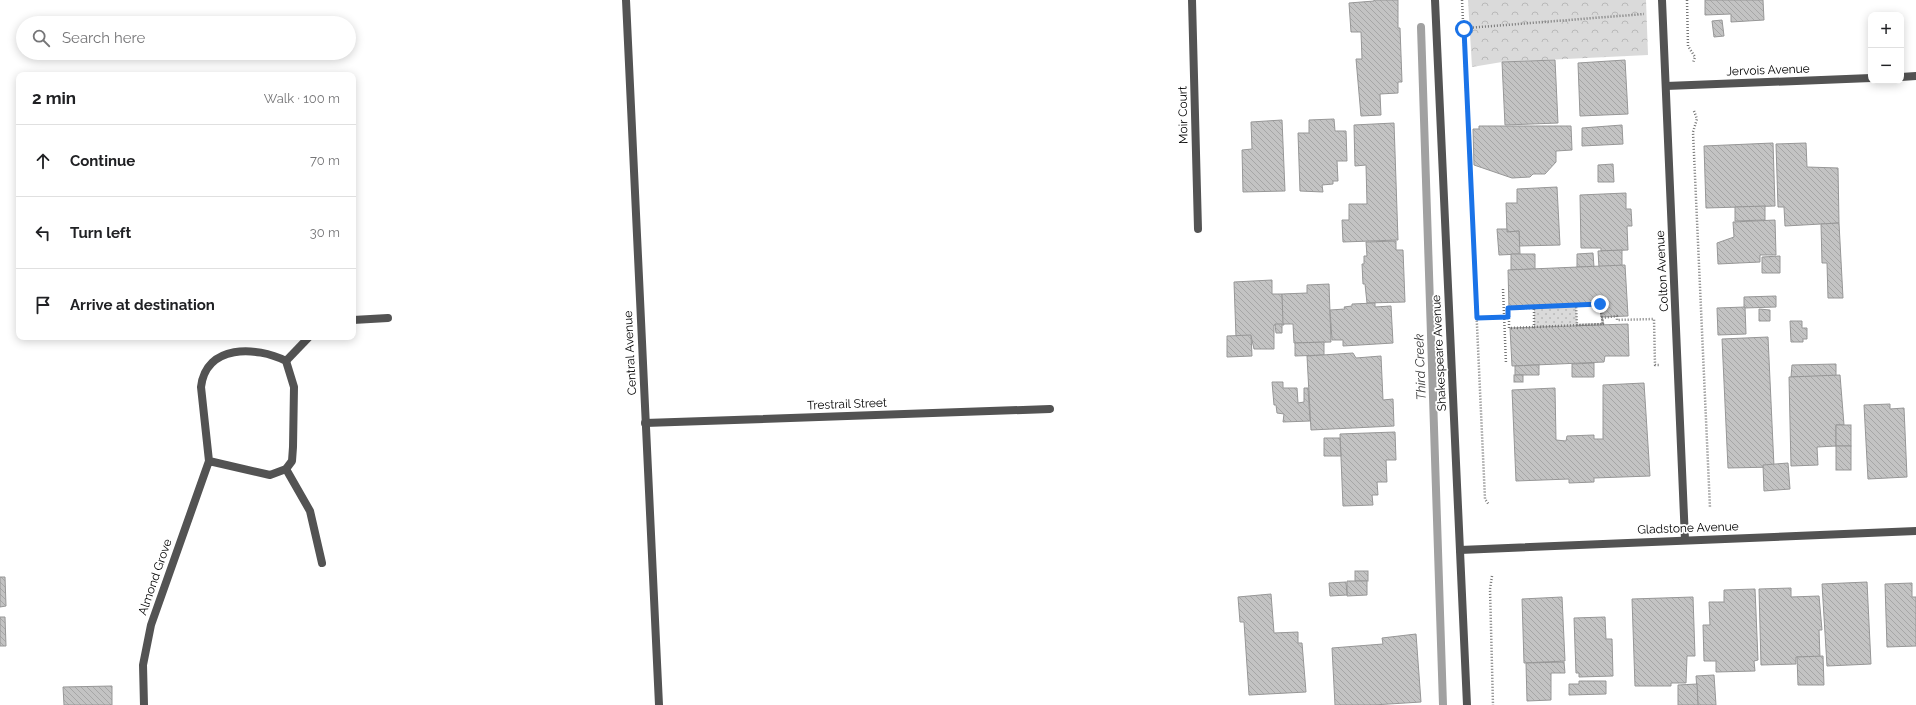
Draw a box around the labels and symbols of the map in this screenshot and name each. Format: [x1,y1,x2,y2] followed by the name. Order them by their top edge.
[1455,20,1473,38] route start
[1726,62,1810,78] street label: Jervois Avenue
[1175,86,1191,144] street label: Moir Court
[1653,230,1671,312] street label: Colton Avenue
[1429,294,1449,412] street label: Shakespeare Avenue
[1591,295,1609,313] route end
[621,310,639,396] street label: Central Avenue
[1411,333,1429,401] water label: Third Creek
[807,396,887,412] street label: Trestrail Street
[1637,519,1739,537] street label: Gladstone Avenue
[135,537,175,617] street label: Almond Grove

